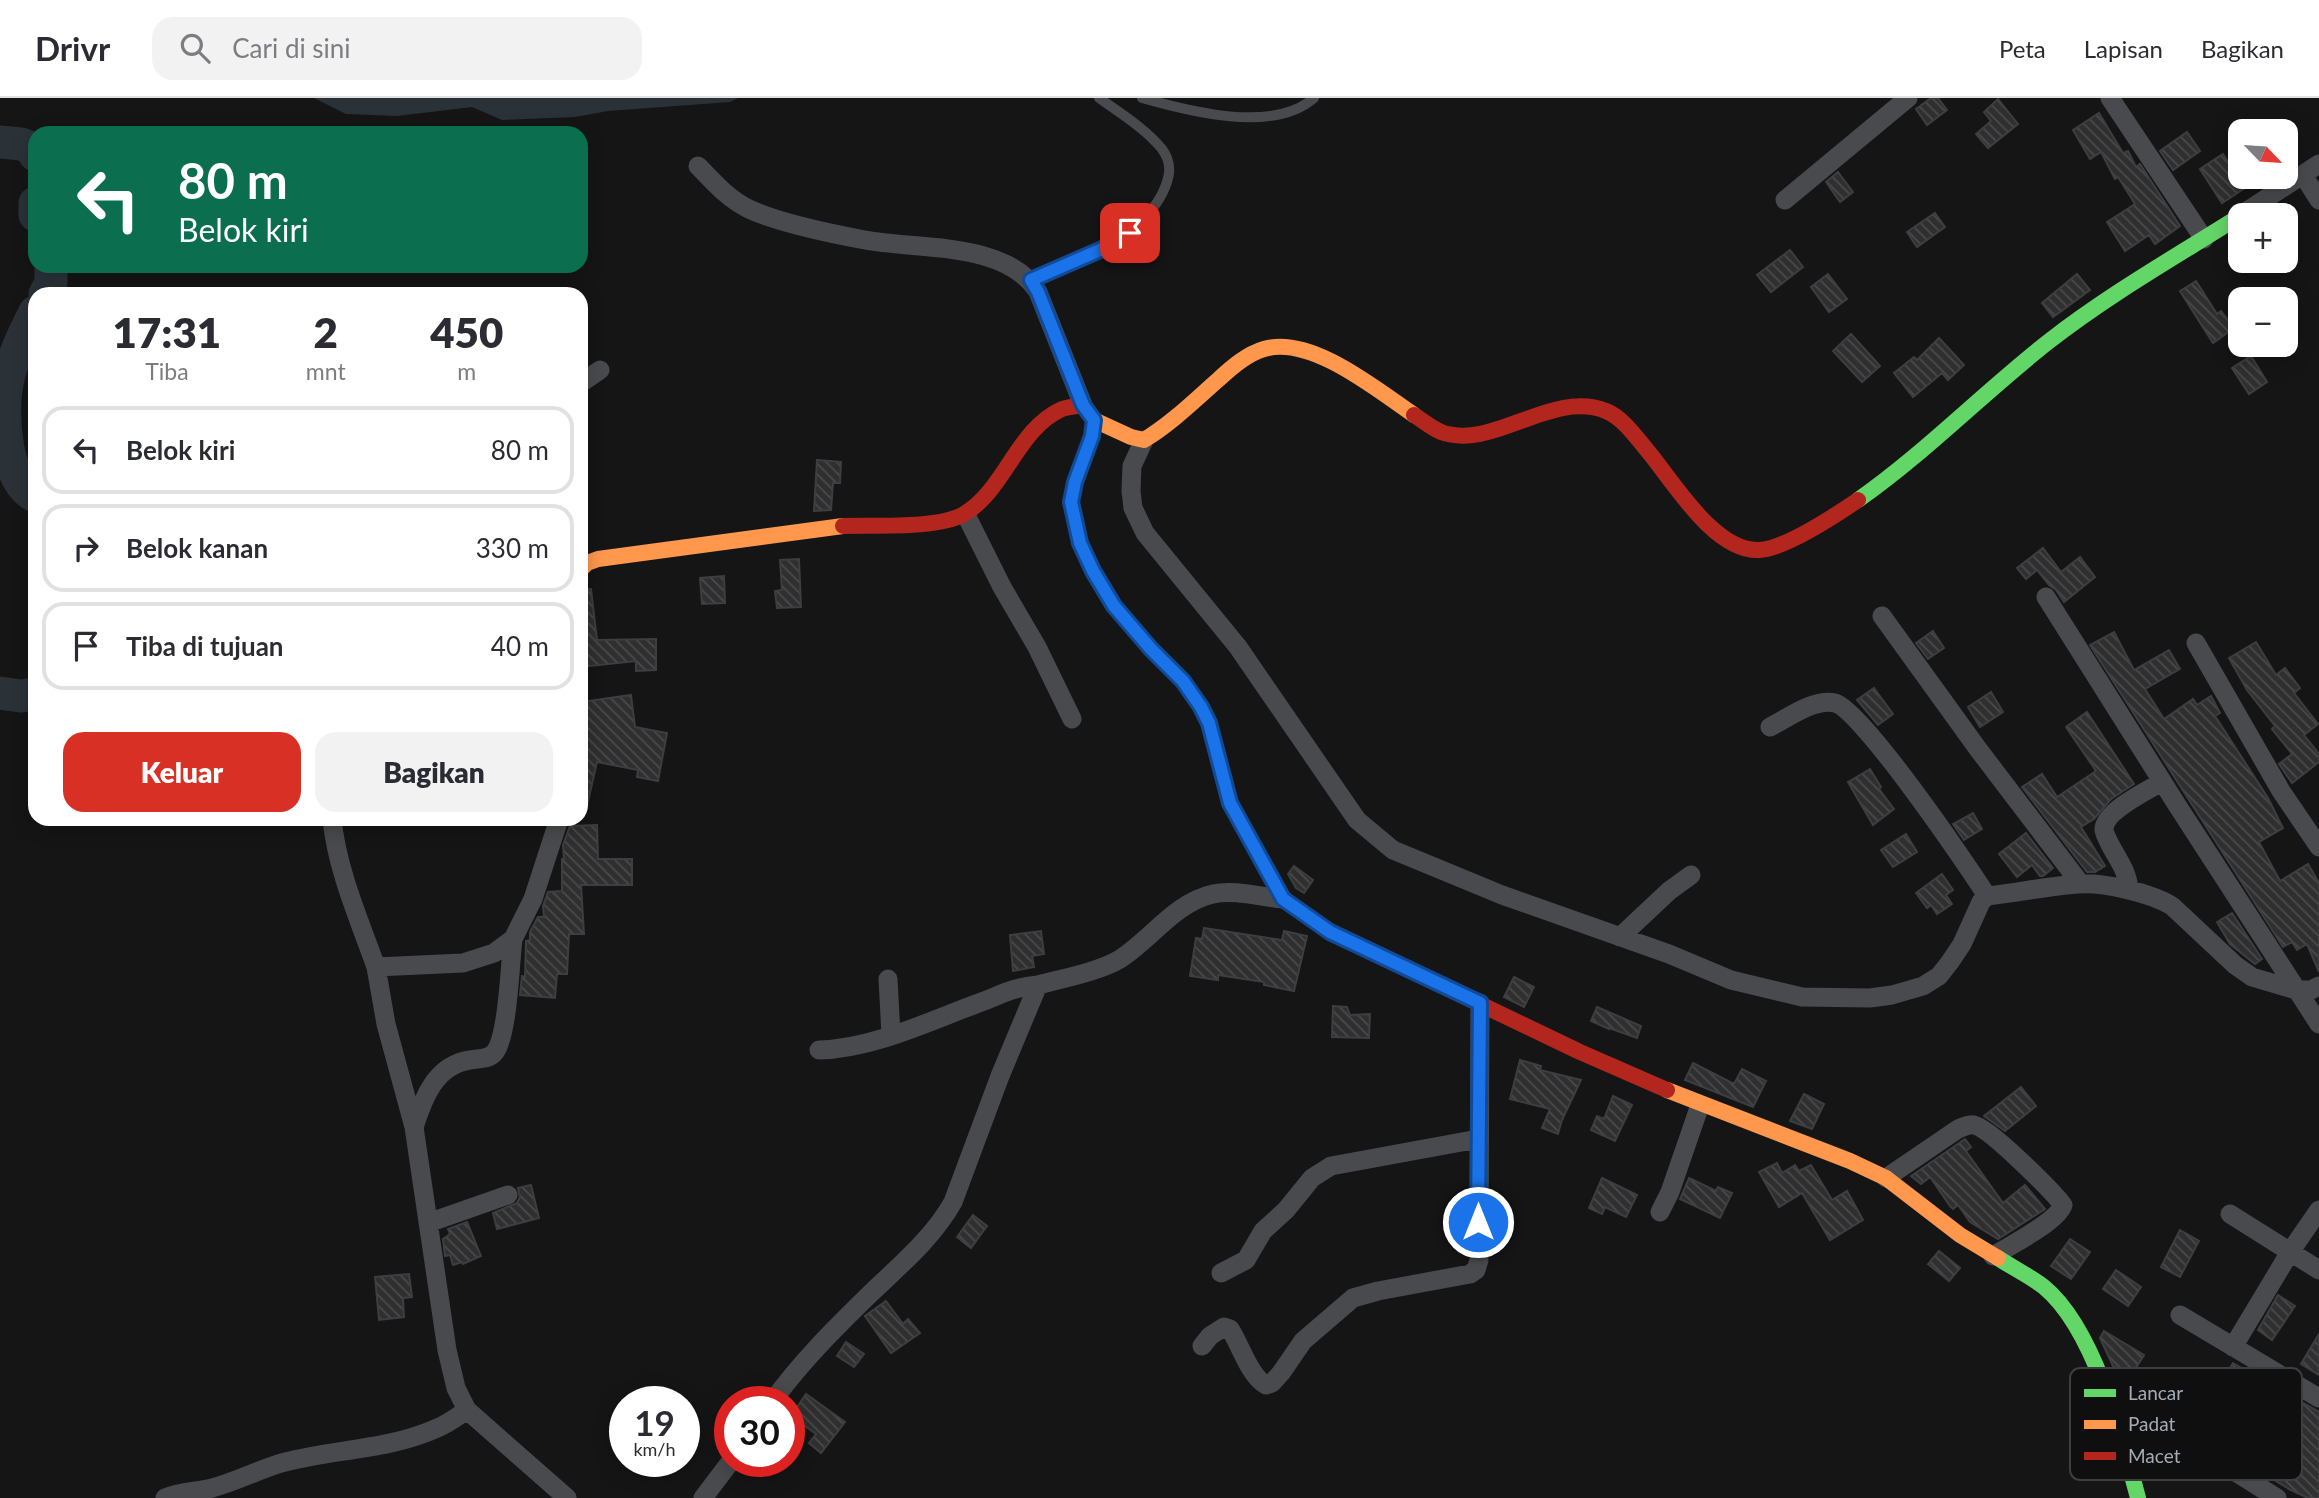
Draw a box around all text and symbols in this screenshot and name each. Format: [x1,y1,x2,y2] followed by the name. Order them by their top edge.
[152,17,642,80] search box
[35,28,110,68] text: Drivr
[176,29,214,67] icon: search
[232,32,351,64] text: Cari di sini
[1999,34,2046,63] text: Peta
[2084,34,2163,63] text: Lapisan
[2201,34,2284,63] text: Bagikan
[2228,119,2298,189] north arrow
[2228,119,2298,357] map controls
[178,151,288,209] text: 80 m
[63,154,154,245] icon: left
[1100,203,1160,263] pin
[2228,203,2298,273] button: +
[178,210,309,249] text: Belok kiri
[1111,214,1149,252] icon: arrive
[2228,287,2298,357] button: −
[113,307,221,357] text: 17:31
[314,307,338,357] text: 2
[430,307,503,357] text: 450
[145,357,189,385] text: Tiba
[306,357,346,385] text: mnt
[457,357,476,385] text: m
[67,431,105,469] icon: left
[126,434,235,466] text: Belok kiri
[491,434,549,466] text: 80 m
[67,529,105,567] icon: right
[126,532,268,564] text: Belok kanan
[476,532,549,564] text: 330 m
[67,627,105,665] icon: arrive
[126,630,284,662] text: Tiba di tujuan
[491,630,549,662] text: 40 m
[63,732,301,812] button: Keluar
[315,732,553,812] button: Bagikan
[1441,1185,1515,1259] position arrow
[2070,1368,2302,1480] legend
[2128,1381,2183,1404] text: Lancar
[714,1386,805,1477] speed limit sign: 30
[634,1401,675,1443] text: 19
[2128,1412,2176,1435] text: Padat
[633,1438,676,1460] text: km/h
[2128,1444,2181,1467] text: Macet

